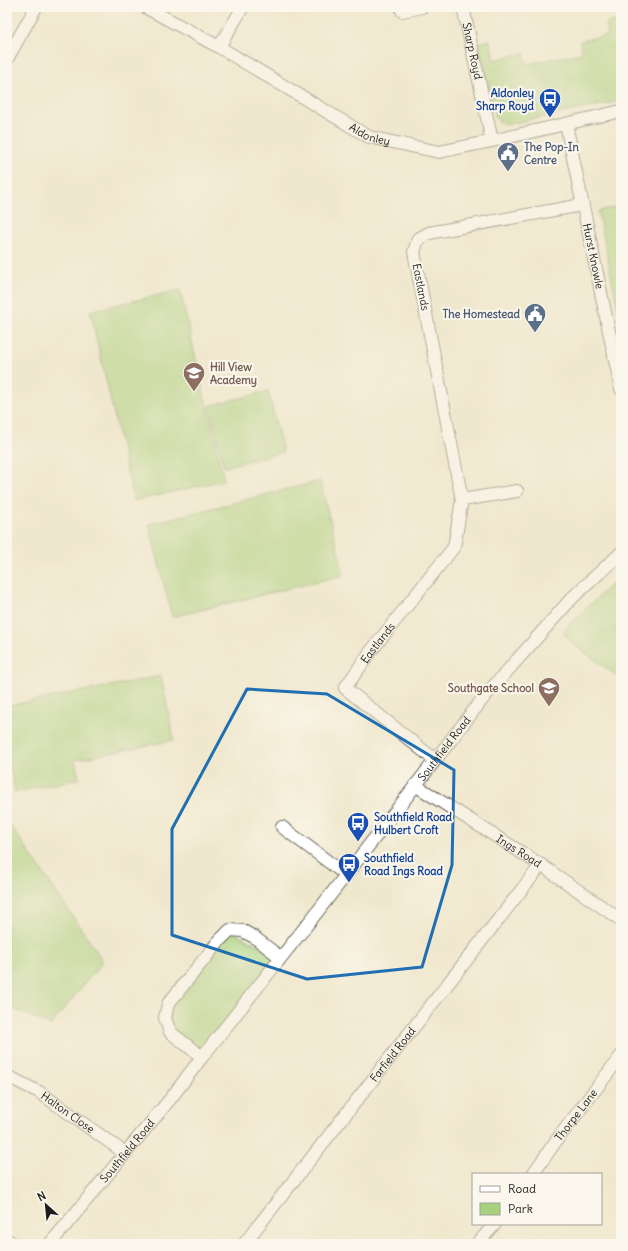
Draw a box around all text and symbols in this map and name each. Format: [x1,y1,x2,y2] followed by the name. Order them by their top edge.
[460,21,486,81] street label: Sharp Royd
[476,86,535,114] place label: Aldonley Sharp Royd
[537,86,563,119] bus stop icon: Aldonley Sharp Royd
[347,120,392,148] street label: Aldonley
[495,140,521,173] public building icon: The Pop-In Centre
[524,140,580,167] place label: The Pop-In Centre
[580,222,607,290] street label: Hurst Knowle
[410,262,432,312] street label: Eastlands
[522,301,548,334] public building icon: The Homestead
[442,307,521,321] place label: The Homestead
[181,360,207,393] school or university icon: Hill View Academy
[210,360,257,388] place label: Hill View Academy
[358,620,398,666] street label: Eastlands
[536,675,562,708] school or university icon: Southgate School
[448,681,534,696] place label: Southgate School
[415,713,474,784] street label: Southfield Road
[345,810,371,843] bus stop icon: Southfield Road Hulbert Croft
[374,810,453,837] place label: Southfield Road Hulbert Croft
[494,831,544,871] street label: Ings Road
[336,851,362,884] bus stop icon: Southfield Road Ings Road
[364,851,444,879] place label: Southfield Road Ings Road
[367,1024,419,1085] street label: Farfield Road
[551,1086,600,1144] street label: Thorpe Lane
[38,1089,97,1136] street label: Halton Close
[97,1116,158,1185] street label: Southfield Road
[472,1173,602,1225] legend
[508,1181,536,1196] text: Road
[26,1185,66,1225] north arrow
[35,1188,48,1204] text: N
[508,1201,533,1216] text: Park

